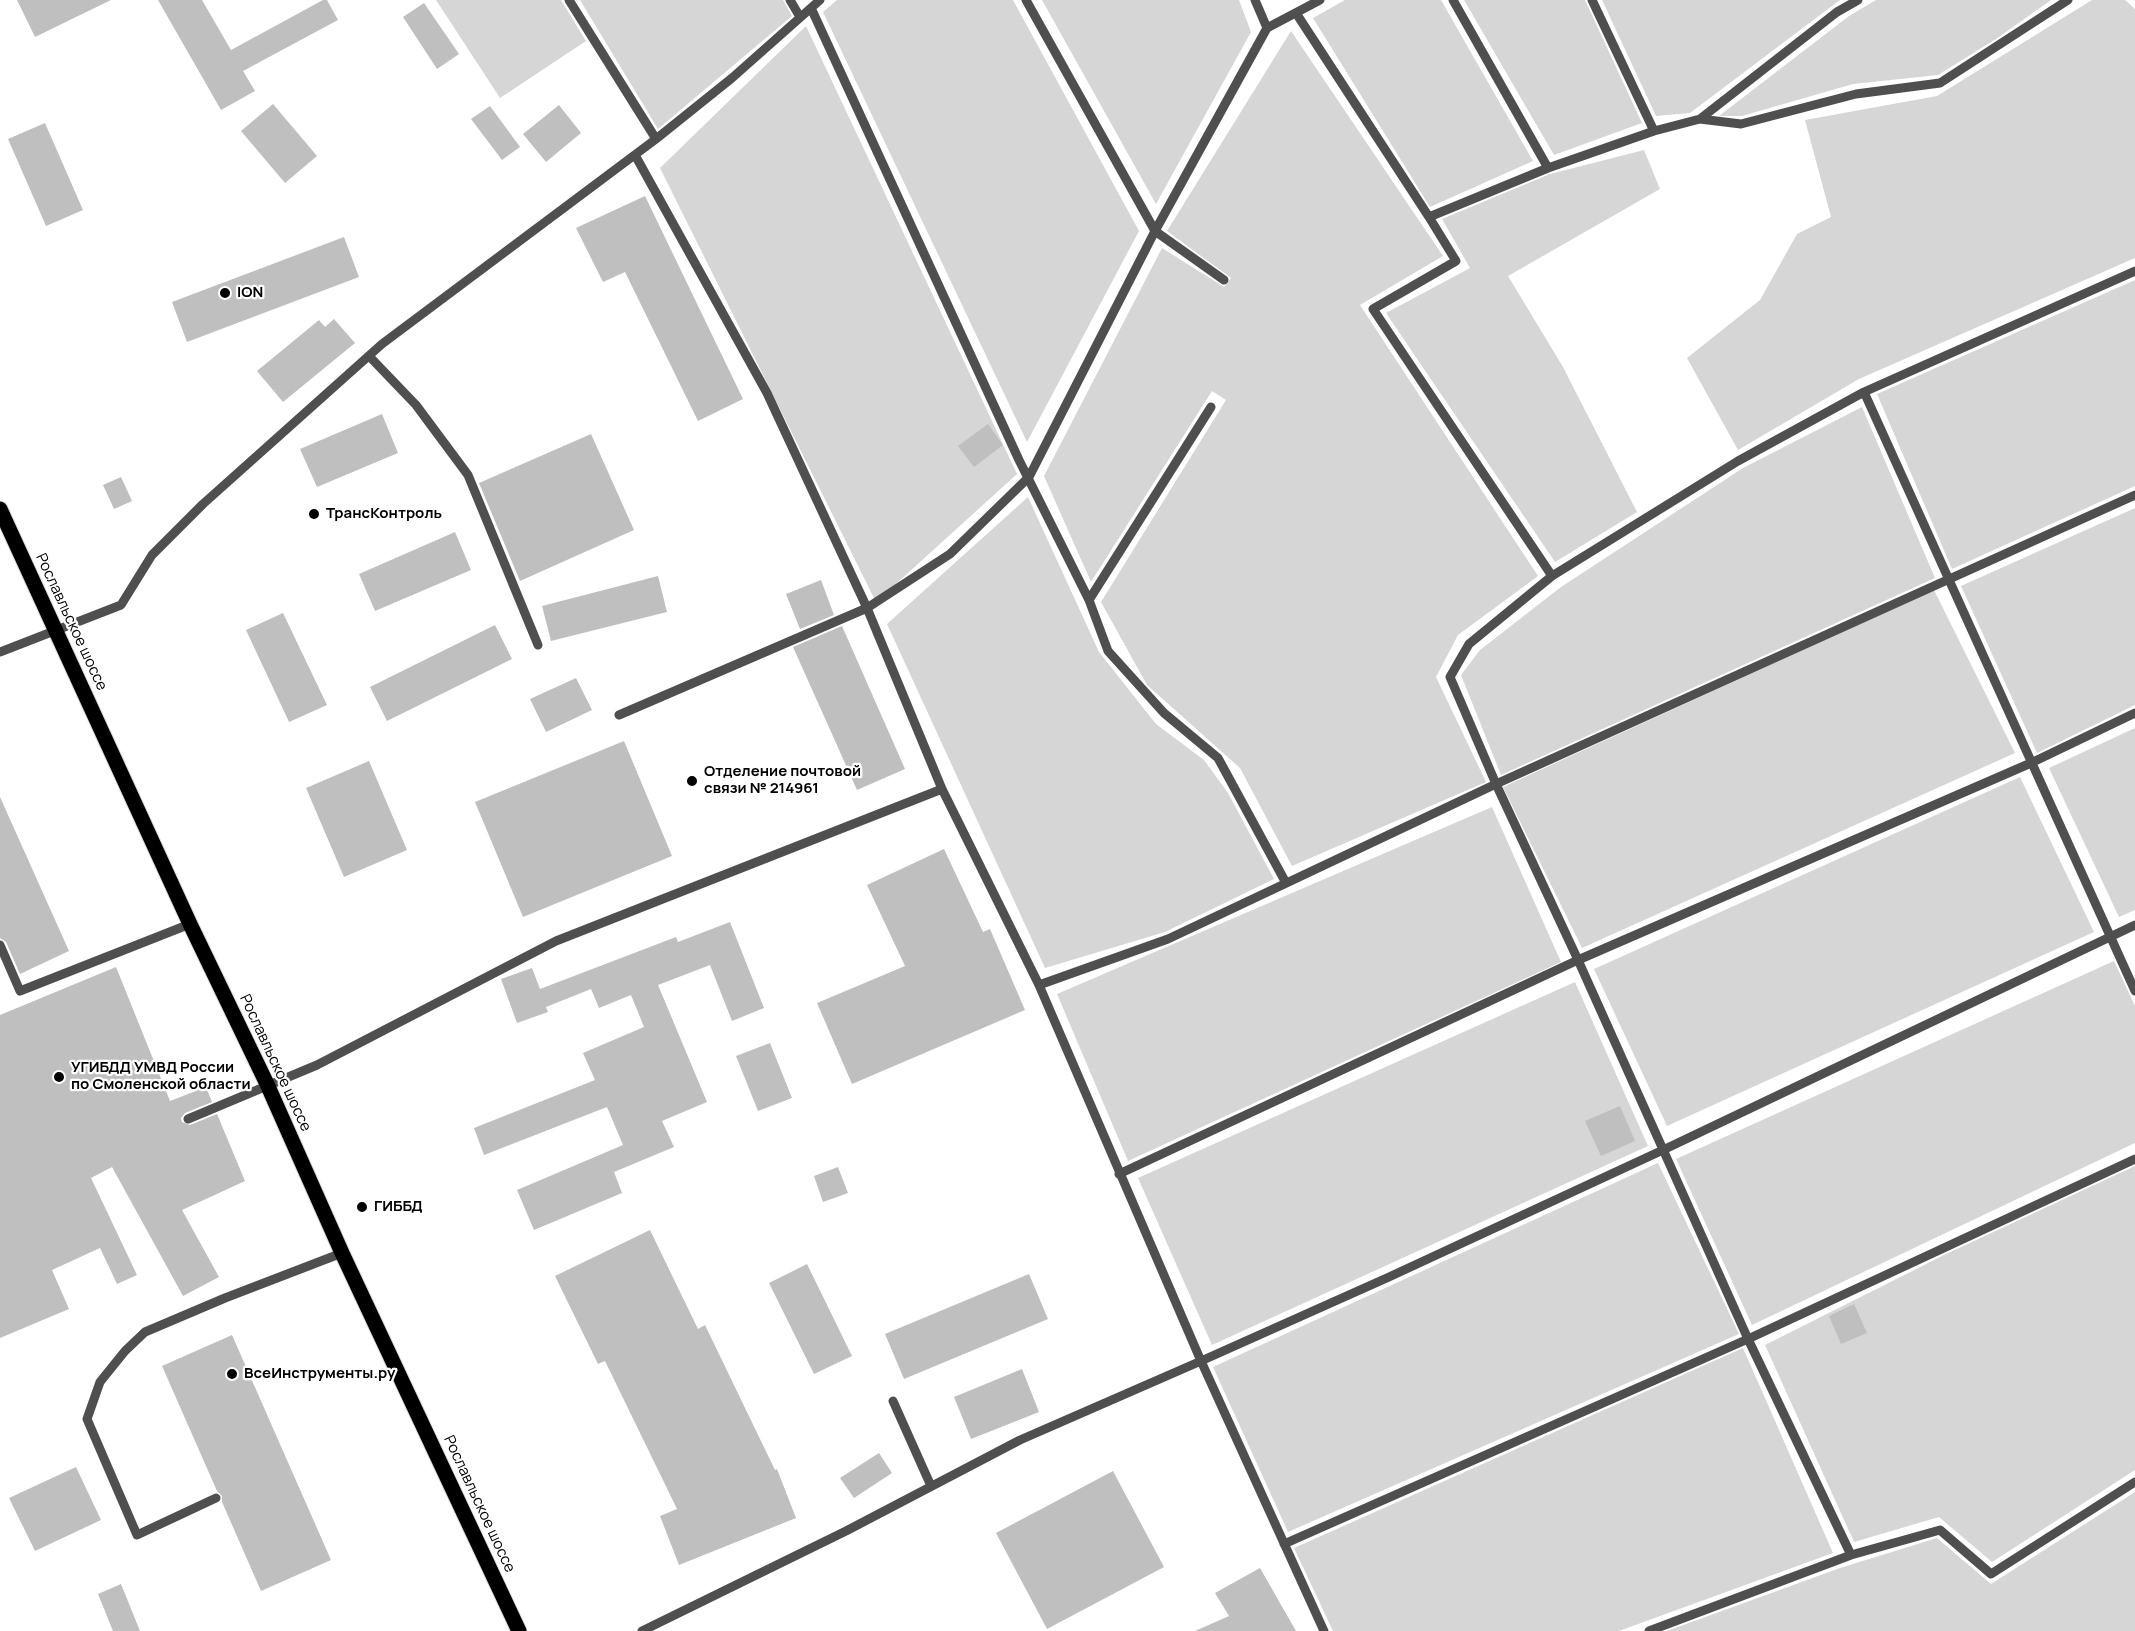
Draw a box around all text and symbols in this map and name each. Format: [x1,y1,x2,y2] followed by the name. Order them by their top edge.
[237,284,263,302] place label: ION
[218,286,232,300] marker: ION
[326,505,442,523] place label: ТрансКонтроль
[307,507,321,521] marker: ТрансКонтроль
[31,551,111,693] street label: Рославльское шоссе
[704,763,861,798] place label: Отделение почтовой связи № 214961
[685,774,699,788] marker: Отделение почтовой связи № 214961
[235,992,315,1134] street label: Рославльское шоссе
[71,1059,251,1094] place label: УГИБДД УМВД России по Смоленской области
[52,1070,66,1084] marker: УГИБДД УМВД России по Смоленской области
[374,1198,423,1216] place label: ГИББД
[355,1200,369,1214] marker: ГИББД
[244,1365,395,1383] place label: ВсеИнструменты.ру
[225,1367,239,1381] marker: ВсеИнструменты.ру
[439,1433,519,1575] street label: Рославльское шоссе

